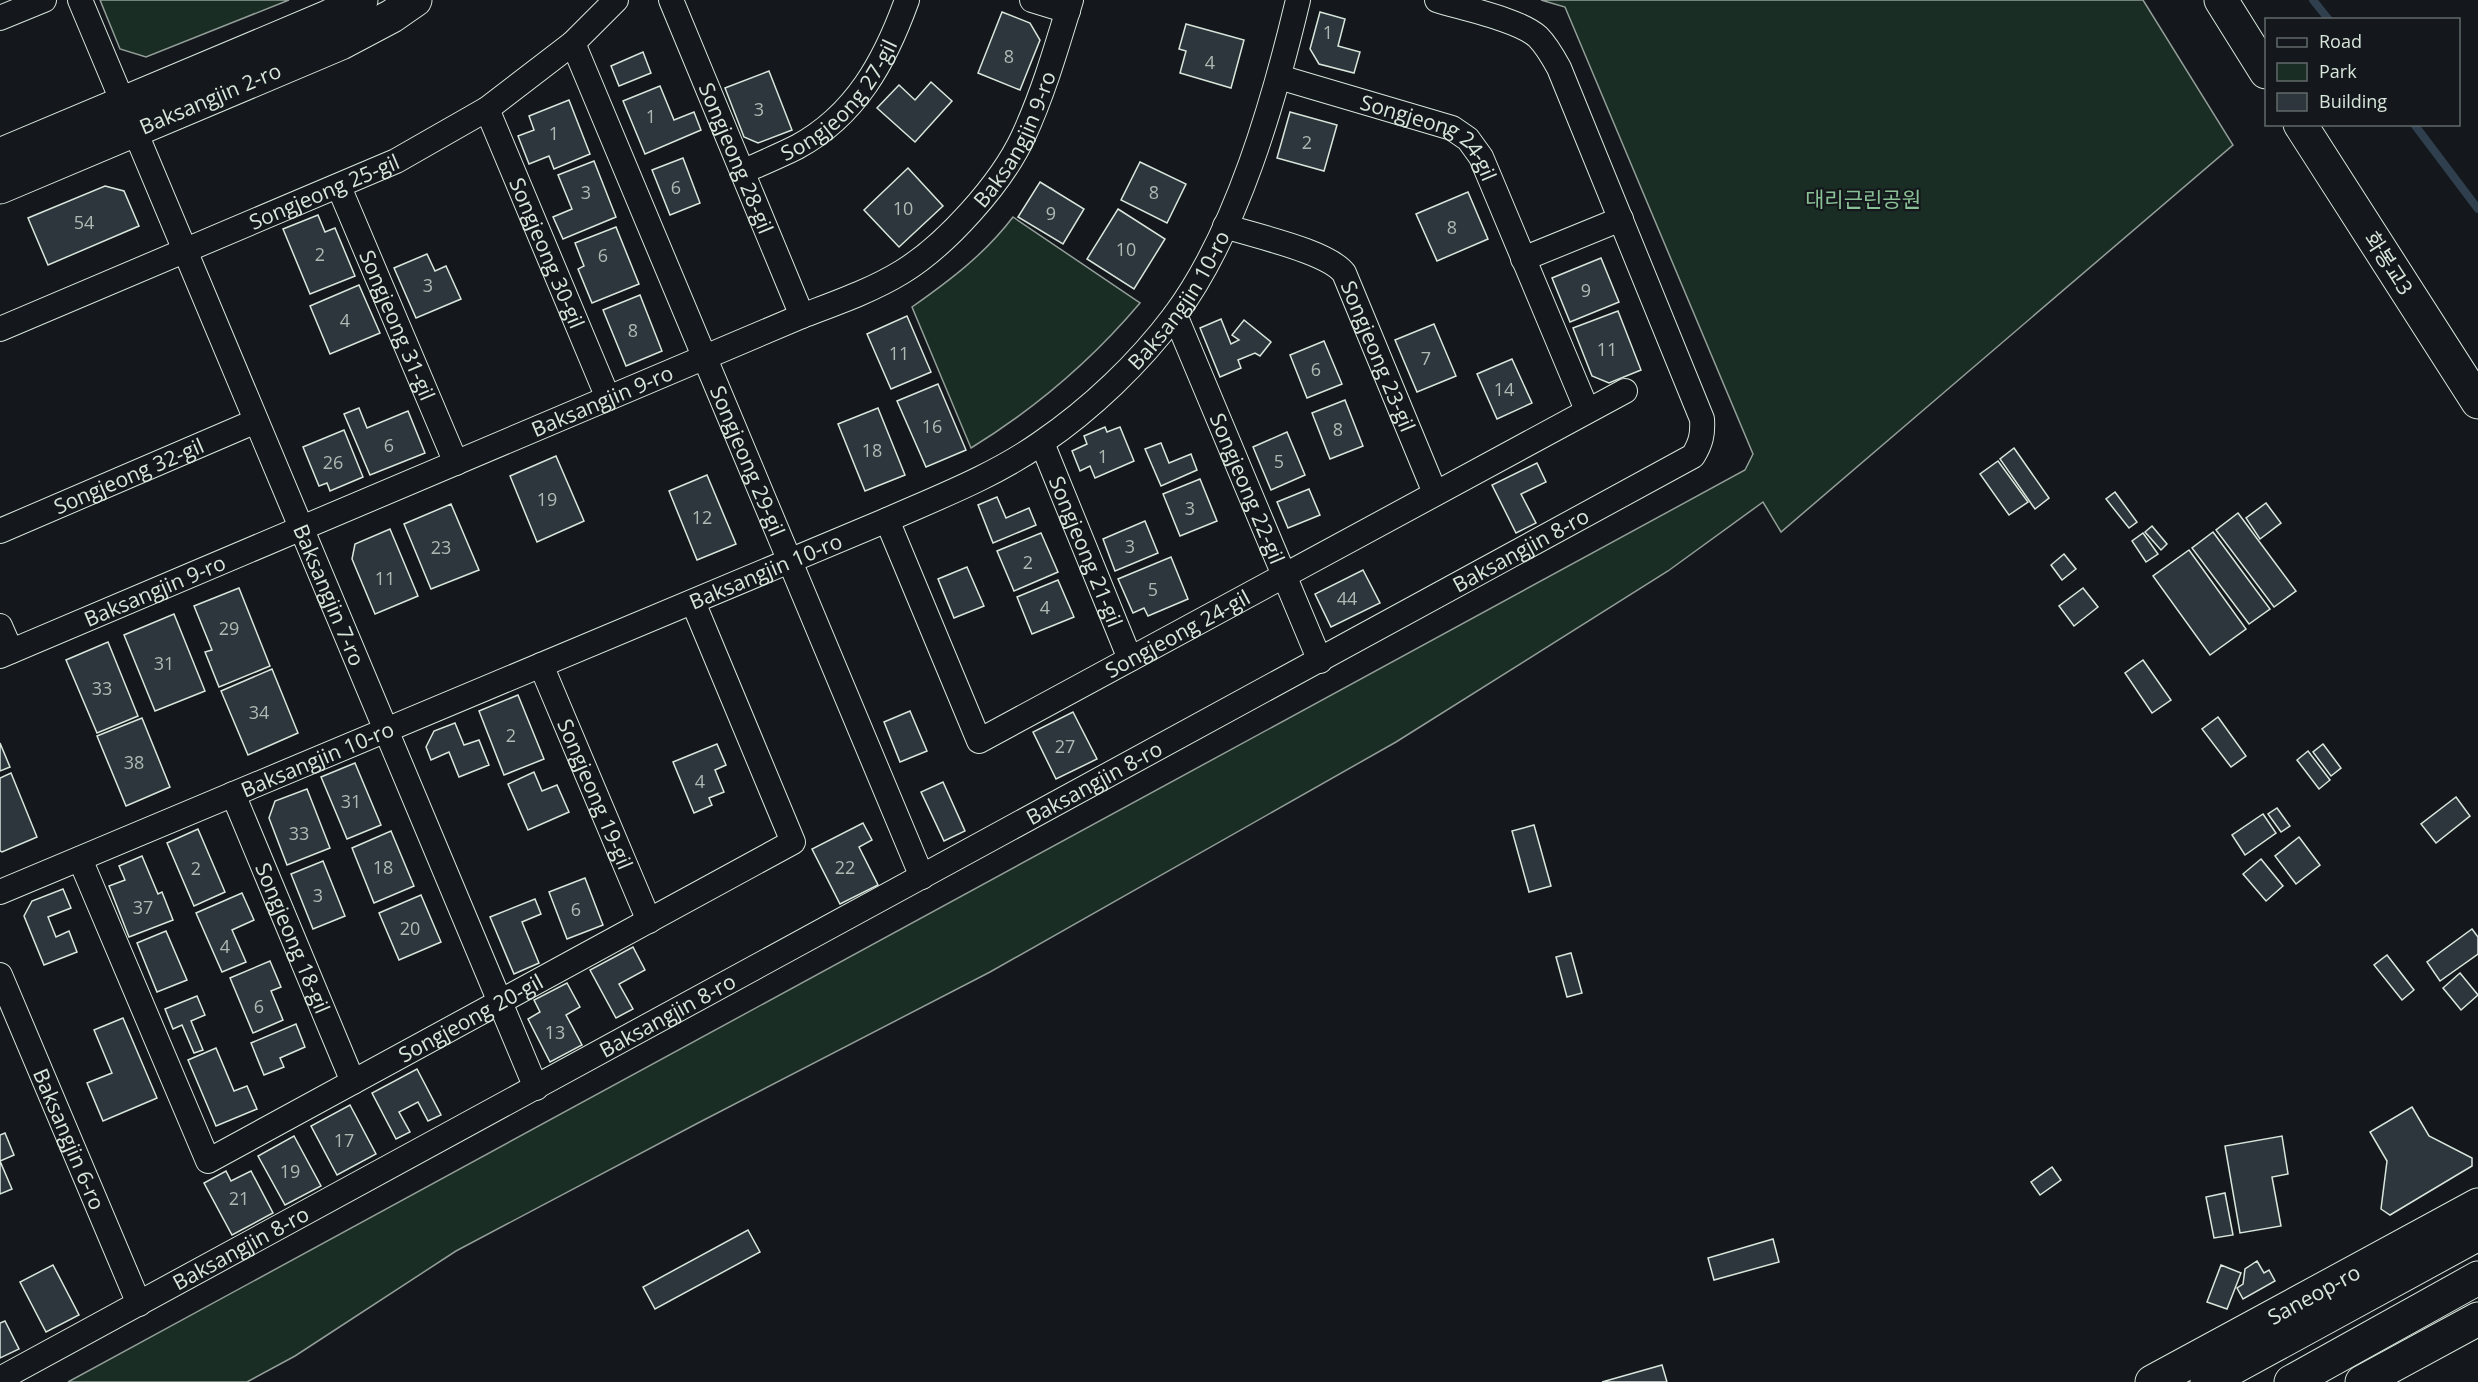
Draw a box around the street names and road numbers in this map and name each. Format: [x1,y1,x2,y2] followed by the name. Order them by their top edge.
[776,35,903,167] street label: Songjeong 27-gil
[135,56,285,141] street label: Baksangjin 2-ro
[967,67,1062,213] street label: Baksangjin 9-ro
[693,78,780,238] street label: Songjeong 28-gil
[1357,88,1503,185] street label: Songjeong 24-gil
[245,147,404,236] street label: Songjeong 25-gil
[503,173,591,332] street label: Songjeong 30-gil
[1121,226,1236,376] street label: Baksangjin 10-ro
[2358,226,2420,300] street label: 화봉교3
[353,246,442,405] street label: Songjeong 31-gil
[1335,276,1422,436] street label: Songjeong 23-gil
[527,358,677,443] street label: Baksangjin 9-ro
[704,381,792,540] street label: Songjeong 29-gil
[1204,409,1292,568] street label: Songjeong 22-gil
[49,431,208,520] street label: Songjeong 32-gil
[1043,472,1129,631] street label: Songjeong 21-gil
[1448,501,1594,598] street label: Baksangjin 8-ro
[287,520,371,670] street label: Baksangjin 7-ro
[685,527,846,615] street label: Baksangjin 10-ro
[80,548,230,633] street label: Baksangjin 9-ro
[1100,583,1255,684] street label: Songjeong 24-gil
[237,714,398,803] street label: Baksangjin 10-ro
[551,714,640,874] street label: Songjeong 19-gil
[1021,734,1167,831] street label: Baksangjin 8-ro
[249,858,337,1018] street label: Songjeong 18-gil
[393,967,548,1069] street label: Songjeong 20-gil
[594,967,740,1064] street label: Baksangjin 8-ro
[27,1064,112,1214] street label: Baksangjin 6-ro
[167,1199,314,1296] street label: Baksangjin 8-ro
[2262,1258,2365,1331] street label: Saneop-ro

